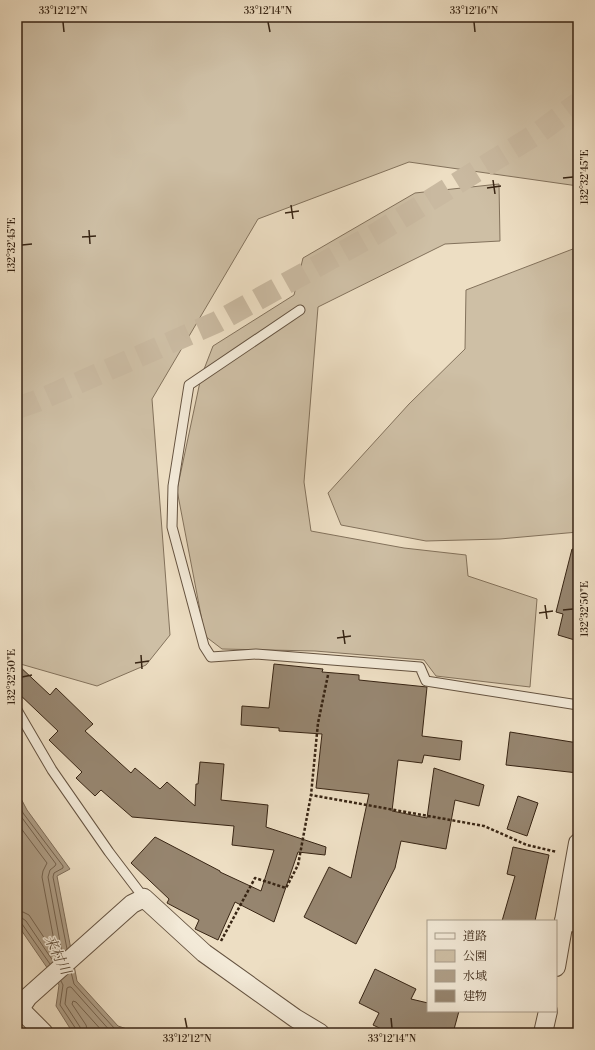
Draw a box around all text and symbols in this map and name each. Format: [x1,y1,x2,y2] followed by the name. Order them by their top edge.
[39,5,88,17] text: 33°12'12"N
[244,5,293,17] text: 33°12'14"N
[450,5,499,17] text: 33°12'16"N
[579,149,591,204] text: 132°32'45"E
[6,217,18,272] text: 132°32'45"E
[579,581,591,637] text: 132°32'50"E
[6,649,18,705] text: 132°32'50"E
[427,920,557,1012] legend
[463,929,487,944] text: 道路
[40,932,75,980] water label: 来村川
[463,949,487,964] text: 公園
[463,969,487,984] text: 水域
[463,989,487,1004] text: 建物
[163,1033,212,1045] text: 33°12'12"N
[368,1033,417,1045] text: 33°12'14"N

